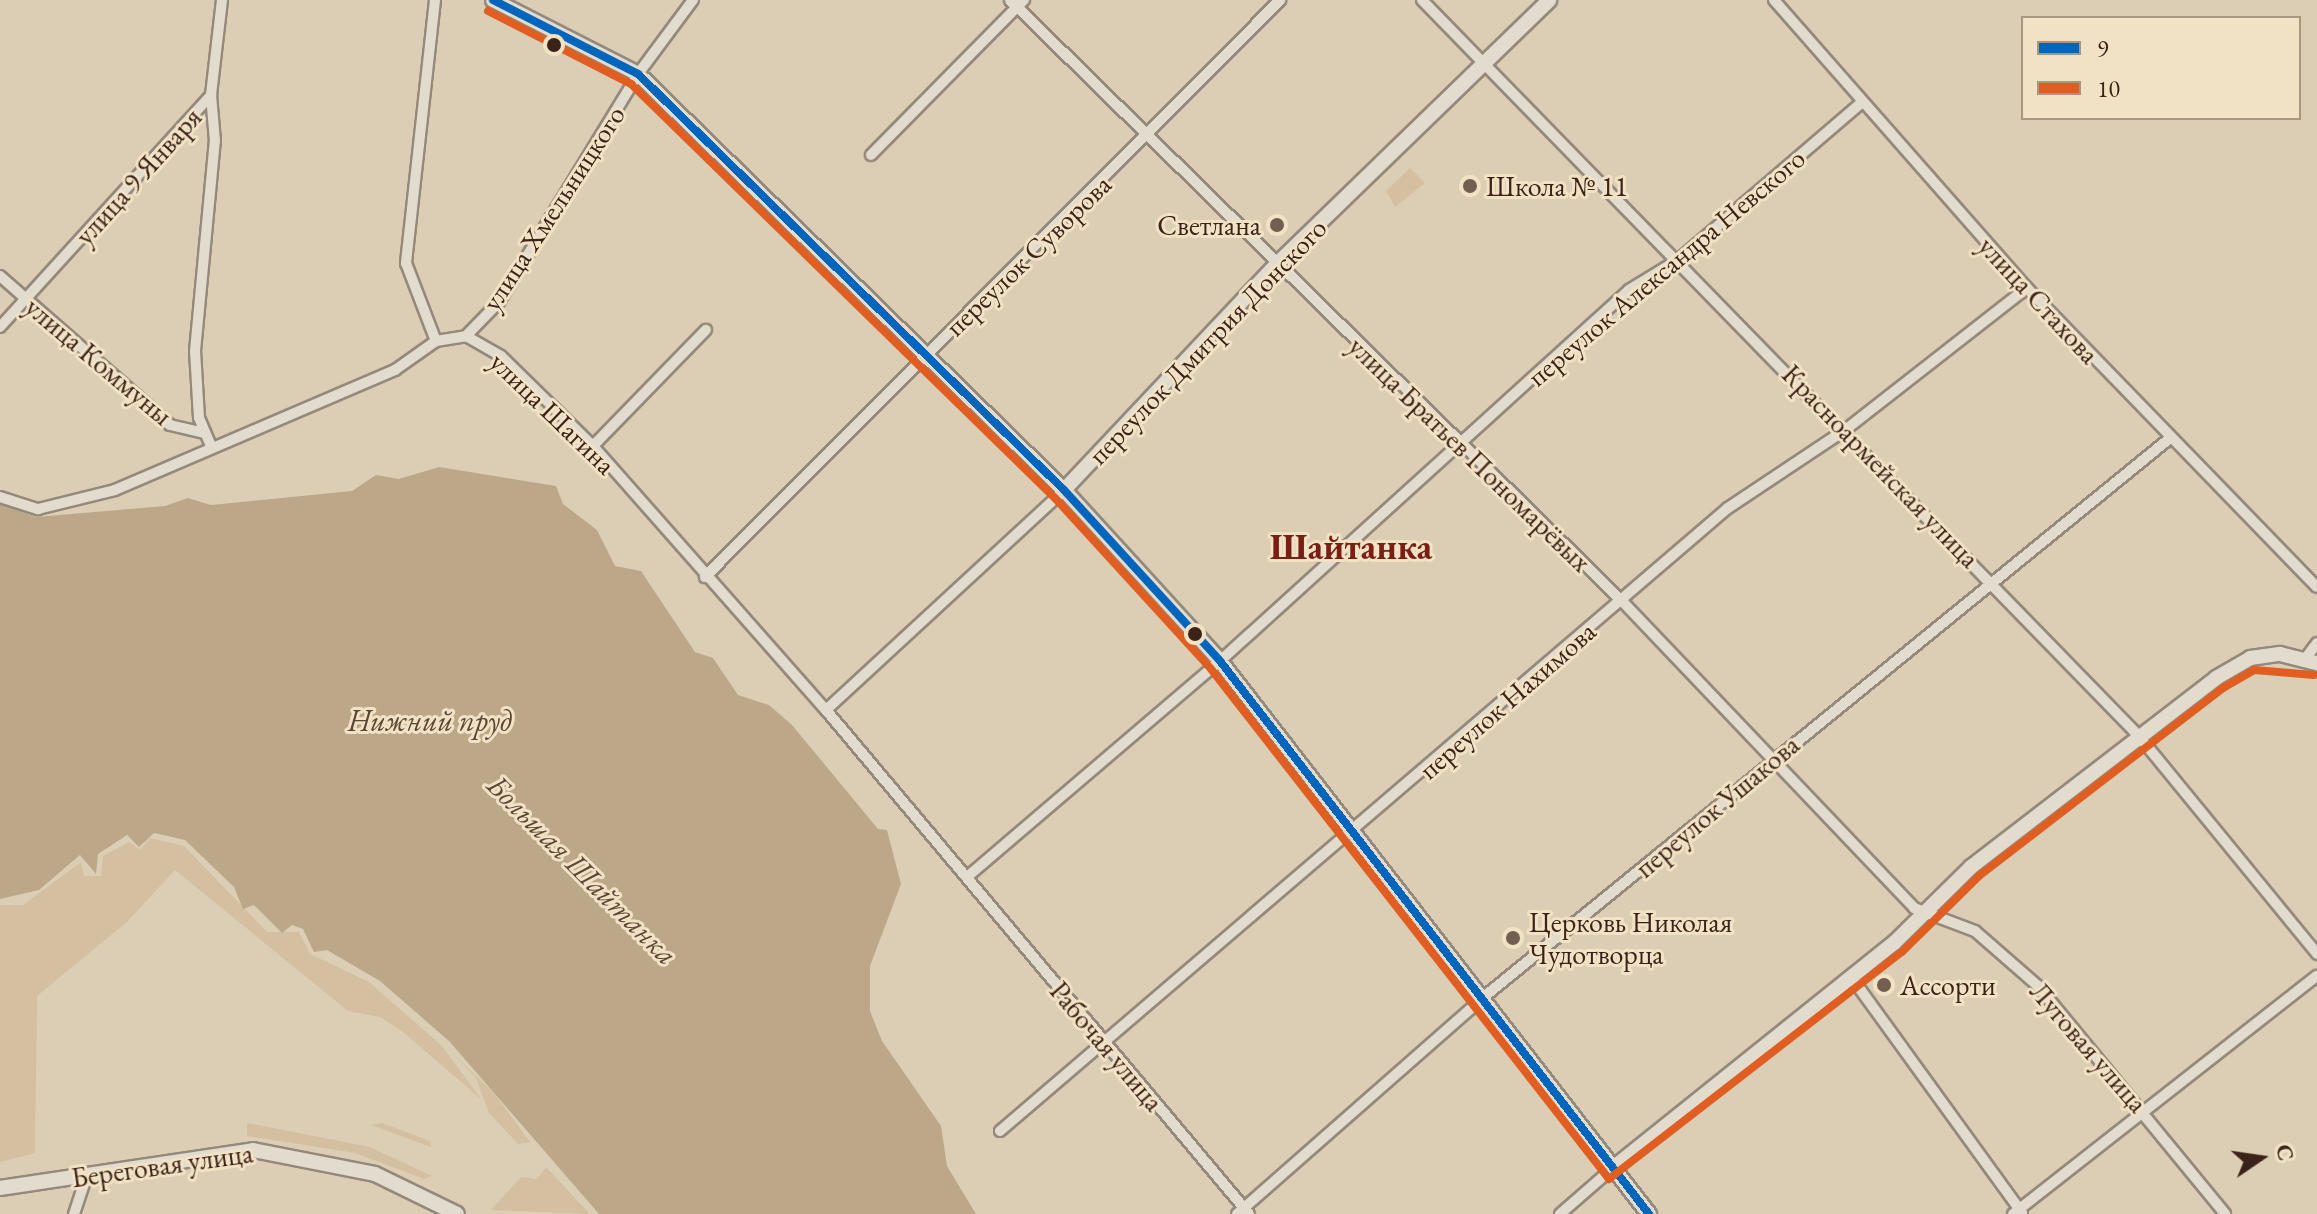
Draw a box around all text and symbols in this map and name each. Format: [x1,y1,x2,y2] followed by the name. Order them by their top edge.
[2021,16,2301,120] legend
[2097,33,2109,64] text: 9
[546,37,562,53] unlabelled marker
[2097,73,2120,104] text: 10
[474,99,632,317] street label: улица Хмельницкого
[68,100,208,252] street label: улица 9 Января
[1520,141,1812,393] street label: переулок Александра Невского
[938,167,1118,343] street label: переулок Суворова
[1486,169,1628,203] place label: Школа № 11
[1461,177,1479,195] marker: Школа № 11
[1157,208,1261,242] place label: Светлана
[1081,211,1333,471] street label: переулок Дмитрия Донского
[1268,216,1286,234] marker: Светлана
[1972,229,2106,371] street label: улица Стахова
[19,290,179,432] street label: улица Коммуны
[1342,329,1598,579] street label: улица Братьев Пономарёвых
[483,345,623,481] street label: улица Шагина
[1775,357,1987,575] street label: Красноармейская улица
[1270,525,1432,569] district label: Шайтанка
[1412,614,1602,786] street label: переулок Нахимова
[1187,626,1203,642] unlabelled marker
[348,703,512,739] water label: Нижний пруд
[1628,728,1806,884] street label: переулок Ушакова
[479,767,685,973] water label: Большая Шайтанка
[1529,905,1732,971] place label: Церковь Николая Чудотворца
[1504,929,1522,947] marker: Церковь Николая Чудотворца
[1900,968,1996,1002] place label: Ассорти
[1043,974,1171,1118] street label: Рабочая улица
[2023,975,2155,1119] street label: Луговая улица
[1875,976,1893,994] marker: Ассорти
[2221,1118,2301,1198] north arrow
[69,1136,255,1194] street label: Береговая улица
[2269,1142,2301,1163] text: С

